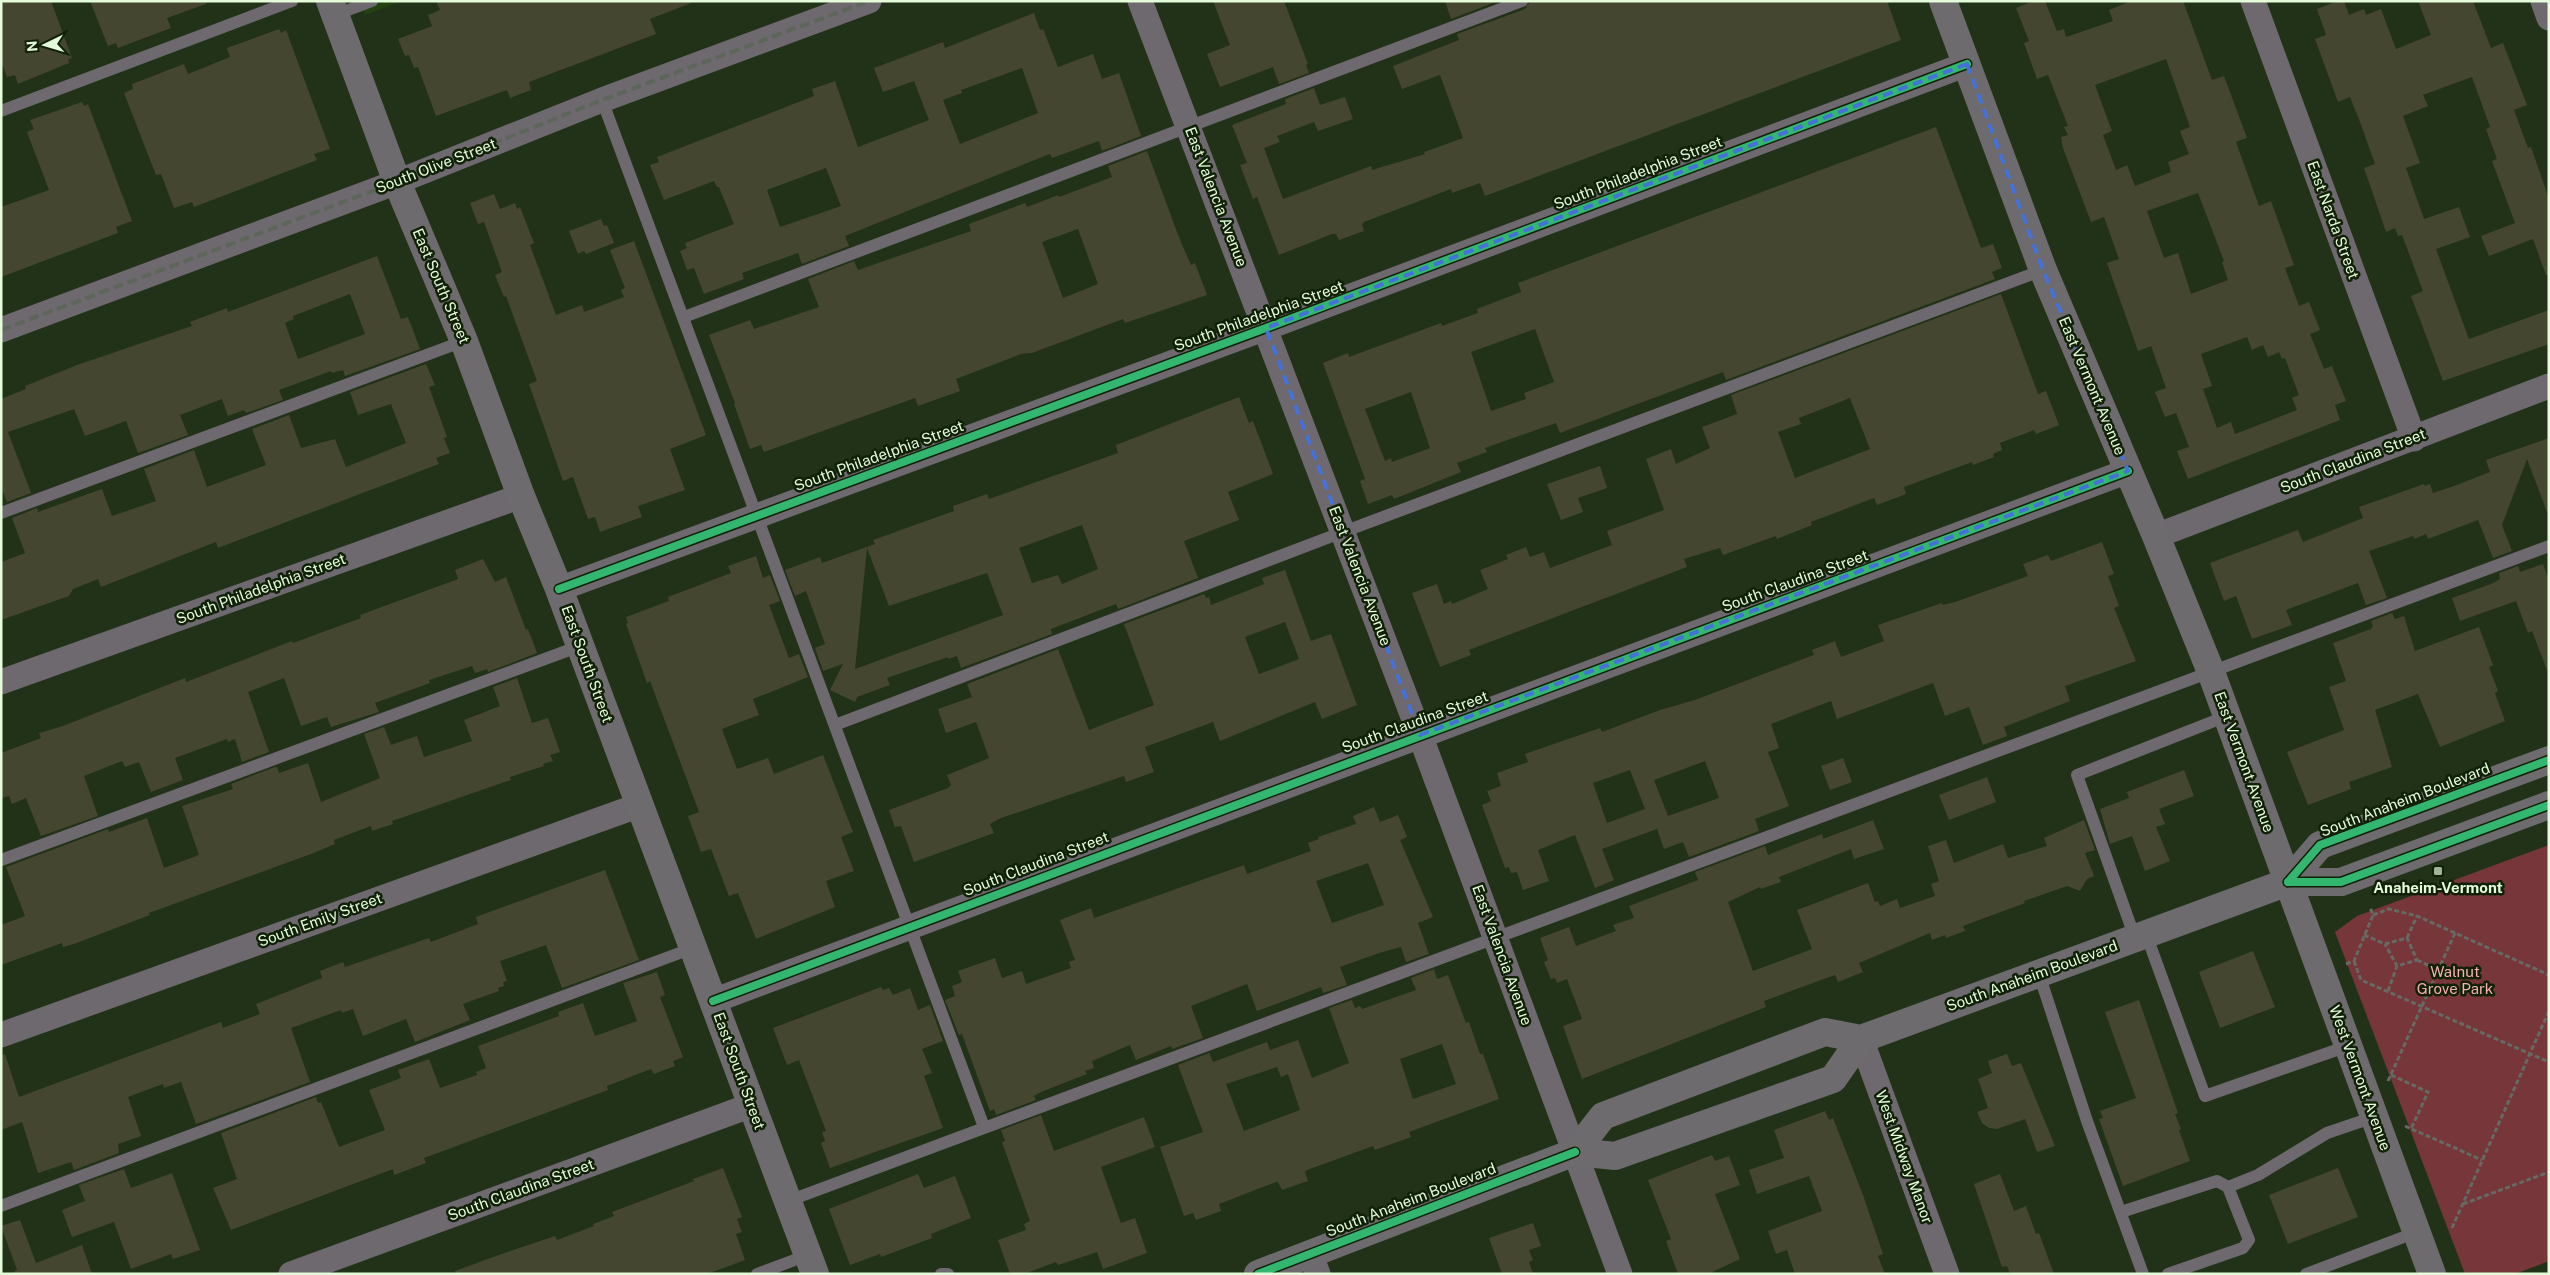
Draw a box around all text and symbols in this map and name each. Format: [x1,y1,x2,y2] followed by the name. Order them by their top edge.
[20,20,70,70] north arrow
[24,40,40,52] text: N
[1182,125,1251,269] street label: East Valencia Avenue
[1551,132,1725,213] street label: South Philadelphia Street
[373,135,499,196] street label: South Olive Street
[2304,159,2363,281] street label: East Narda Street
[410,226,473,346] street label: East South Street
[1172,277,1346,354] street label: South Philadelphia Street
[2056,314,2129,457] street label: East Vermont Avenue
[792,417,966,494] street label: South Philadelphia Street
[2278,425,2428,496] street label: South Claudina Street
[1326,504,1395,648] street label: East Valencia Avenue
[1719,546,1870,615] street label: South Claudina Street
[174,550,348,627] street label: South Philadelphia Street
[558,603,617,725] street label: East South Street
[1339,687,1490,756] street label: South Claudina Street
[2211,689,2278,835] street label: East Vermont Avenue
[2317,759,2492,840] street label: South Anaheim Boulevard
[961,828,1111,899] street label: South Claudina Street
[2432,865,2444,877] marker: Anaheim-Vermont
[2373,879,2503,896] place label: Anaheim-Vermont
[1469,882,1536,1027] street label: East Valencia Avenue
[255,889,384,950] street label: South Emily Street
[1944,937,2120,1014] street label: South Anaheim Boulevard
[2417,963,2493,997] park label: Walnut Grove Park
[2326,1003,2395,1153] street label: West Vermont Avenue
[710,1010,769,1132] street label: East South Street
[1872,1088,1937,1226] street label: West Midway Manor
[445,1155,596,1224] street label: South Claudina Street
[1323,1159,1498,1240] street label: South Anaheim Boulevard

